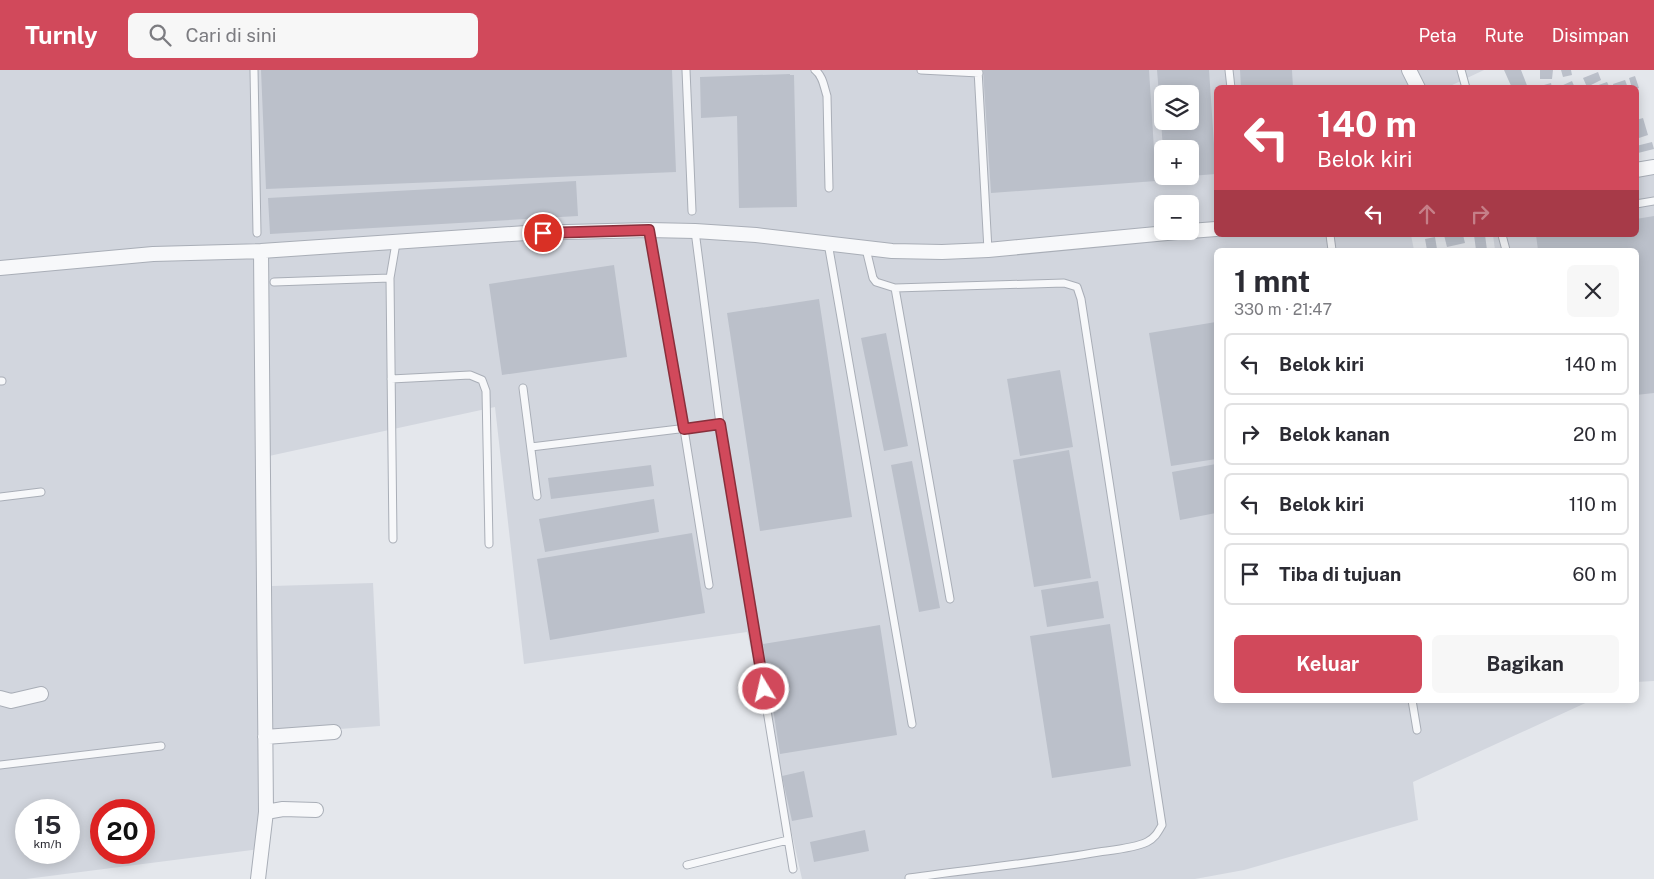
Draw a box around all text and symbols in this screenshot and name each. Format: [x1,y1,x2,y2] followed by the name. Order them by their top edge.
[128,13,478,58] search box
[25,21,98,49] text: Turnly
[146,21,174,49] icon: search
[186,24,276,46] text: Cari di sini
[1418,25,1456,46] text: Peta
[1484,25,1524,46] text: Rute
[1552,25,1629,46] text: Disimpan
[1154,85,1199,240] map controls
[1154,85,1199,130] button: layers
[1317,104,1417,145] text: 140 m
[1234,105,1299,170] icon: left
[1154,140,1199,185] button: +
[1317,146,1413,172] text: Belok kiri
[1154,195,1199,240] button: −
[1360,200,1388,228] icon: left
[1413,200,1441,228] icon: ahead
[1466,200,1494,228] icon: right
[522,212,564,254] pin
[529,219,557,247] icon: arrive
[1234,263,1310,299] text: 1 mnt
[1567,265,1619,317] button: close
[1234,300,1332,319] text: 330 m · 21:47
[1236,350,1264,378] icon: left
[1279,353,1364,375] text: Belok kiri
[1565,353,1617,375] text: 140 m
[1236,420,1264,448] icon: right
[1279,423,1390,445] text: Belok kanan
[1573,423,1617,445] text: 20 m
[1236,490,1264,518] icon: left
[1279,493,1364,515] text: Belok kiri
[1569,493,1617,515] text: 110 m
[1236,560,1264,588] icon: arrive
[1279,563,1401,585] text: Tiba di tujuan
[1573,563,1617,585] text: 60 m
[1234,635,1422,693] button: Keluar
[1432,635,1619,693] button: Bagikan
[737,662,789,714] position arrow
[90,799,155,864] speed limit sign: 20
[34,810,61,840] text: 15
[33,837,62,851] text: km/h

